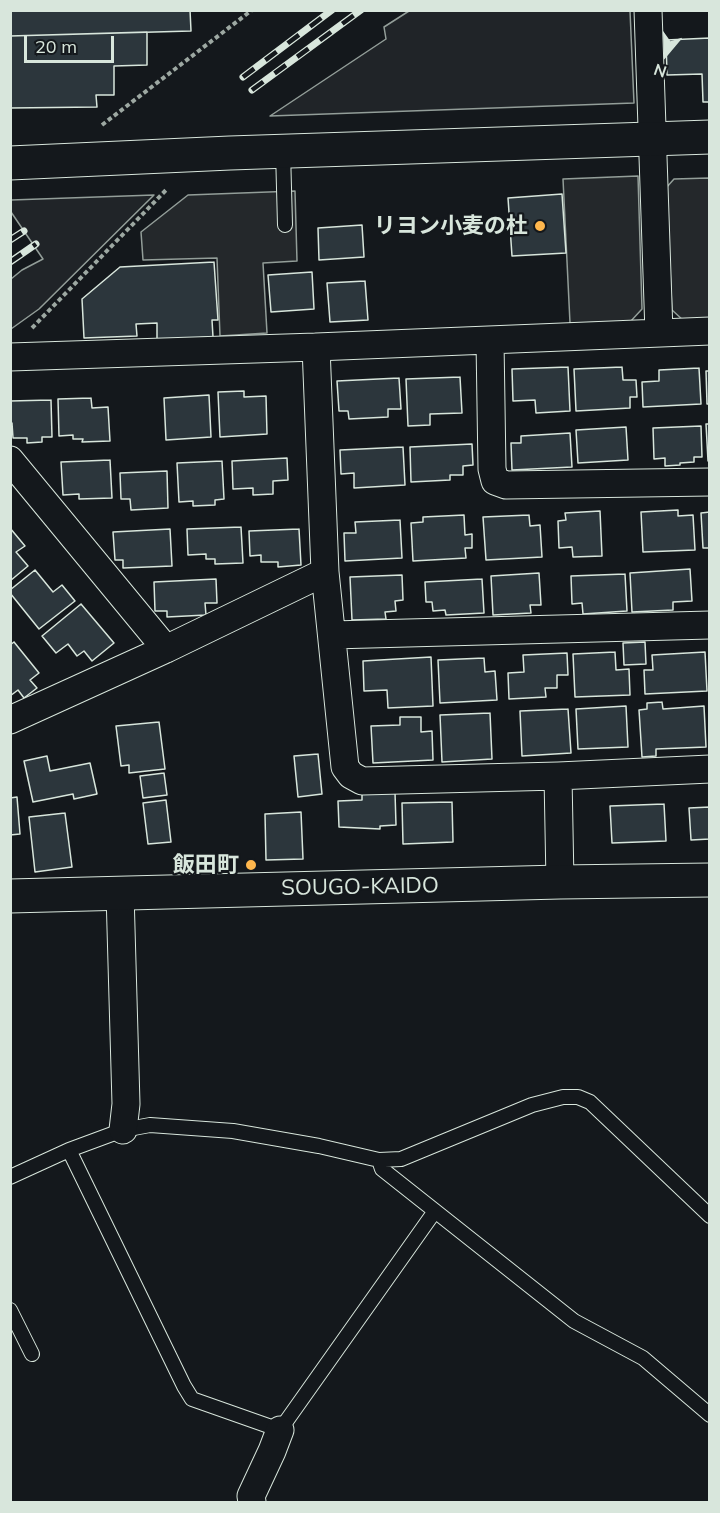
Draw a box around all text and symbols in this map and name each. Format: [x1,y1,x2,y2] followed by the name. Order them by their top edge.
[27,24,117,62] scale bar
[636,24,696,84] north arrow
[35,35,77,58] text: 20 m
[651,60,669,82] text: N
[374,213,528,239] place label: リヨン小麦の杜
[533,219,547,233] marker: リヨン小麦の杜
[173,852,239,878] place label: 飯田町
[244,858,258,872] marker: 飯田町
[281,872,439,902] street label: SOUGO-KAIDO

